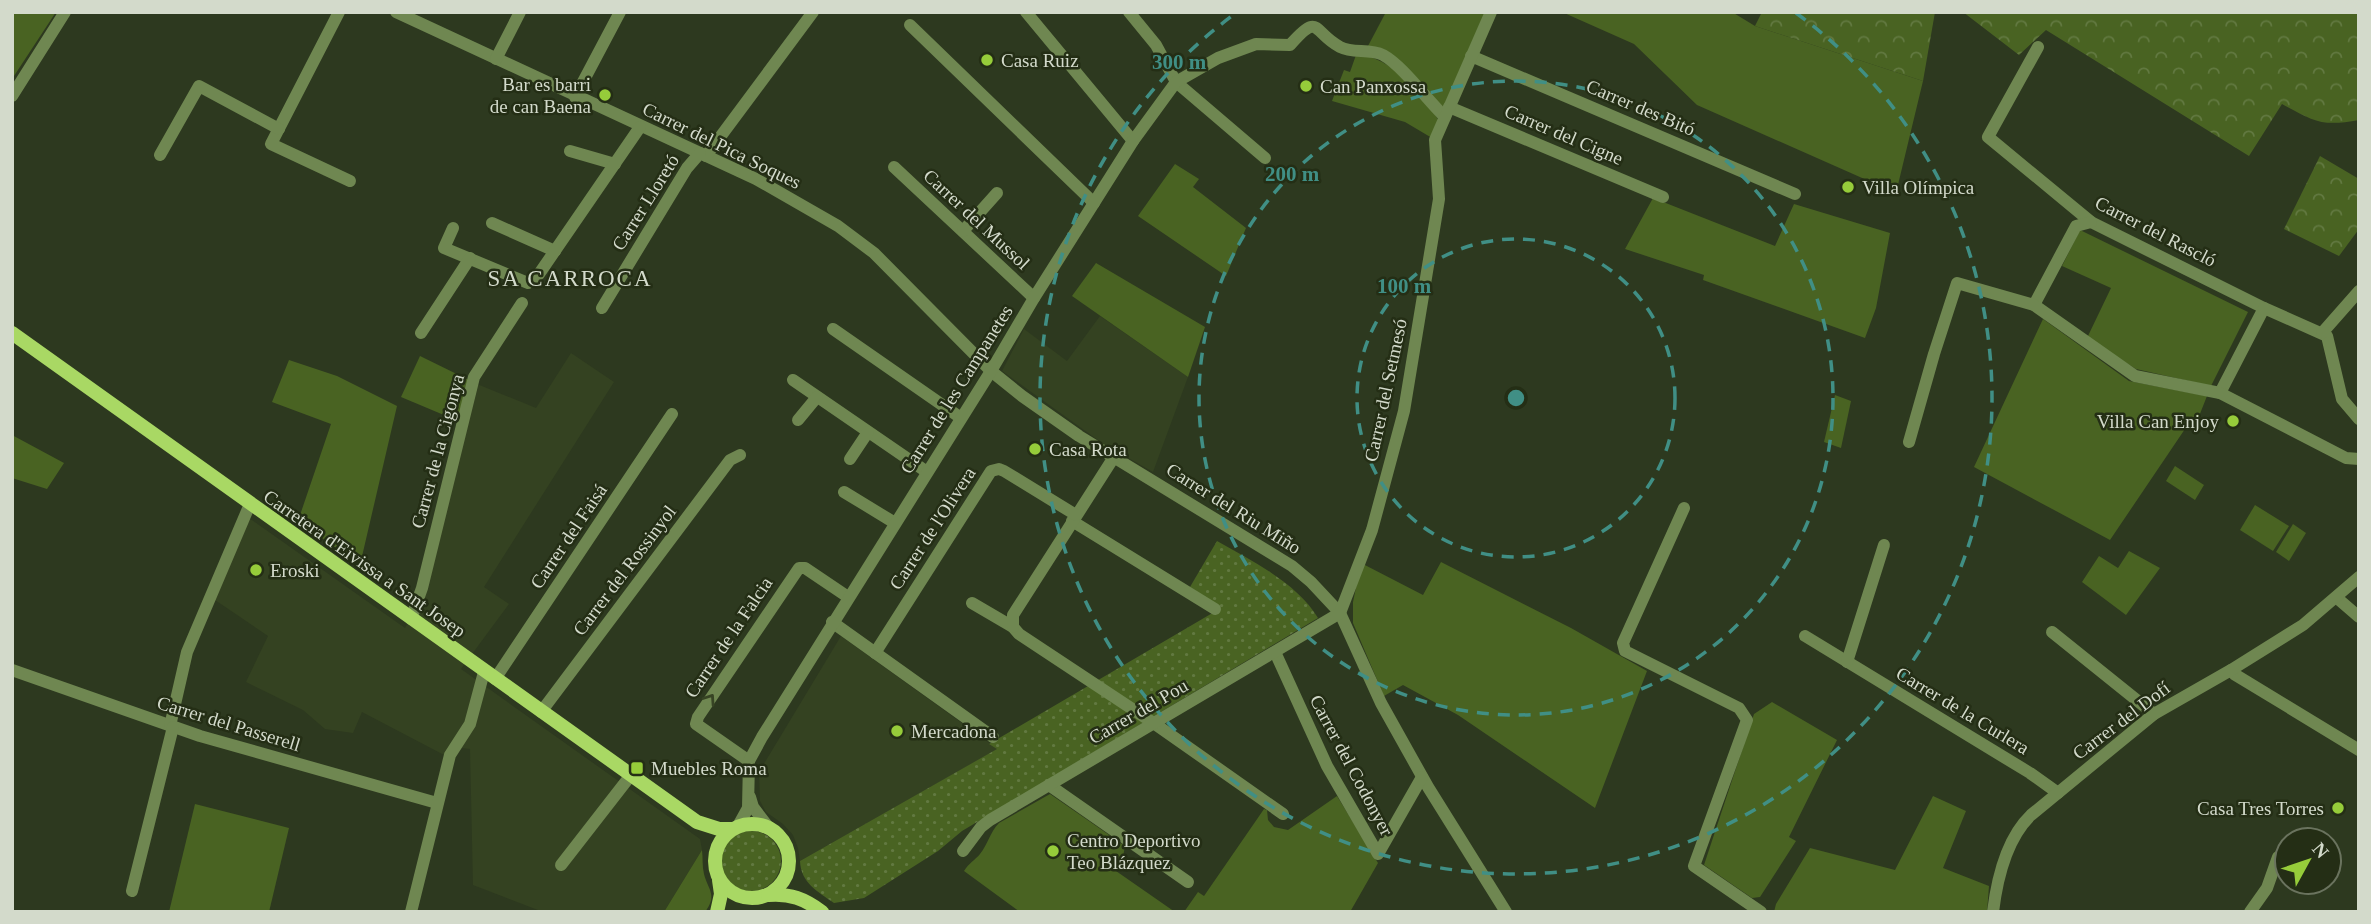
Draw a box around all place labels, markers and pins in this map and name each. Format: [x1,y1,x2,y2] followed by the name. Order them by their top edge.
[1001,50,1079,71] place label: Casa Ruiz
[979,52,995,68] marker: Casa Ruiz
[490,74,592,117] place label: Bar es barri de can Baena
[1320,76,1427,97] place label: Can Panxossa
[1298,78,1314,94] marker: Can Panxossa
[597,87,613,103] marker: Bar es barri de can Baena
[1862,177,1975,198] place label: Villa Olímpica
[1840,179,1856,195] marker: Villa Olímpica
[1504,386,1528,410] centre of rings
[2097,411,2219,432] place label: Villa Can Enjoy
[2225,413,2241,429] marker: Villa Can Enjoy
[1049,439,1127,460] place label: Casa Rota
[1027,441,1043,457] marker: Casa Rota
[270,560,320,581] place label: Eroski
[248,562,264,578] marker: Eroski
[911,721,997,742] place label: Mercadona
[889,723,905,739] marker: Mercadona
[651,758,767,779] place label: Muebles Roma
[629,760,645,776] marker: Muebles Roma
[2197,798,2324,819] place label: Casa Tres Torres
[2330,800,2346,816] marker: Casa Tres Torres
[1067,830,1201,873] place label: Centro Deportivo Teo Blázquez
[1045,843,1061,859] marker: Centro Deportivo Teo Blázquez

